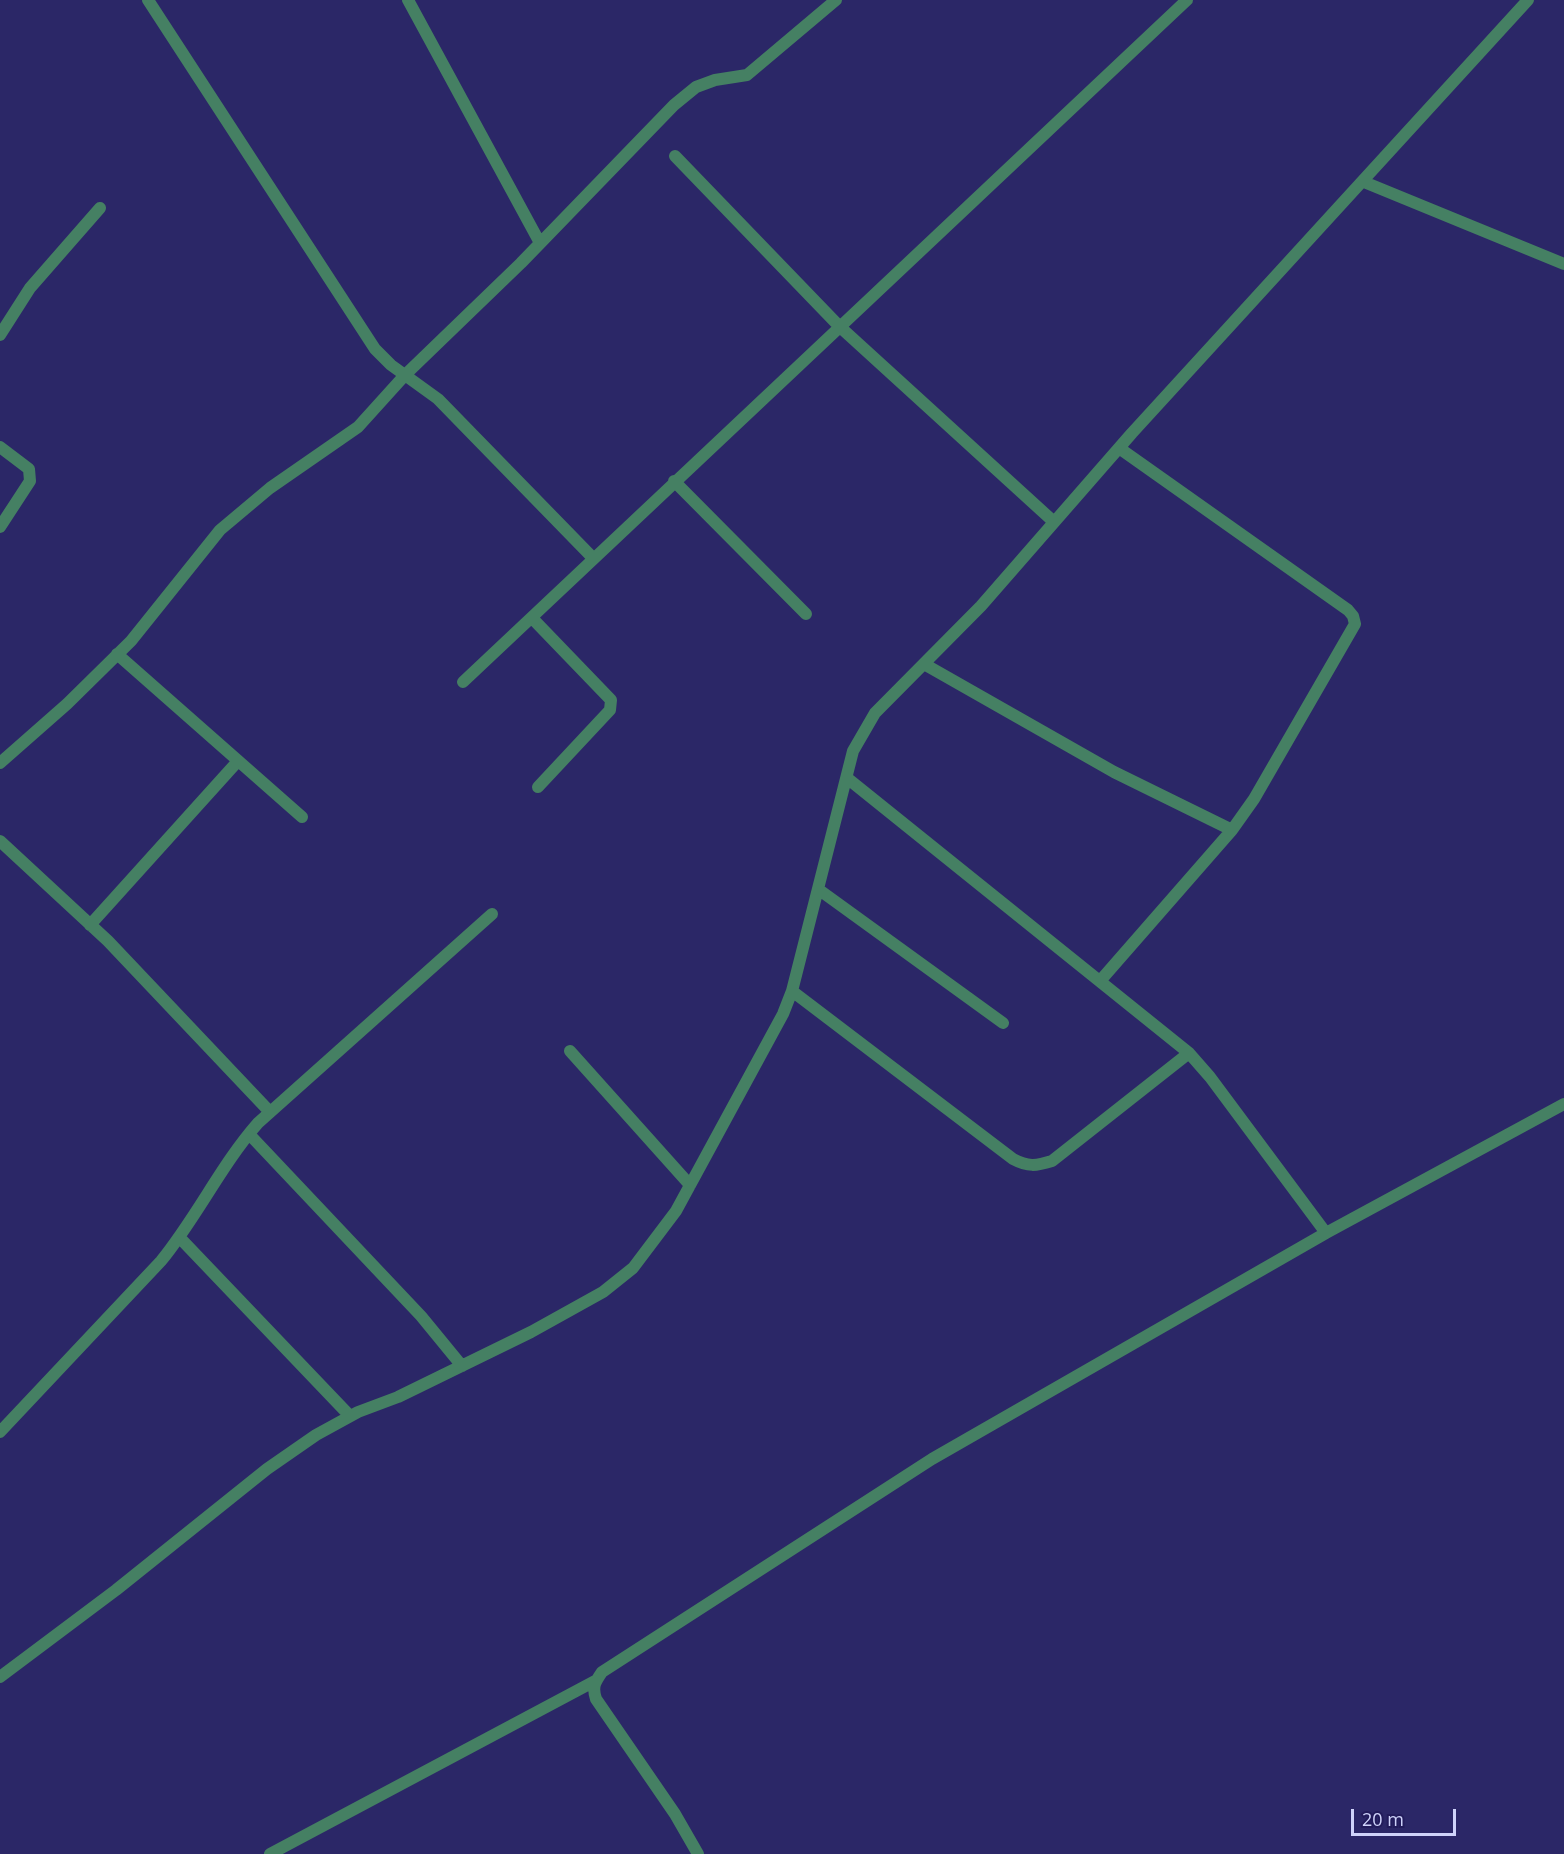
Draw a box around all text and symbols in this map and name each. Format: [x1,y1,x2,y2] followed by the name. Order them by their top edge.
[1354,1797,1459,1835] scale bar
[1362,1807,1404,1831] text: 20 m

